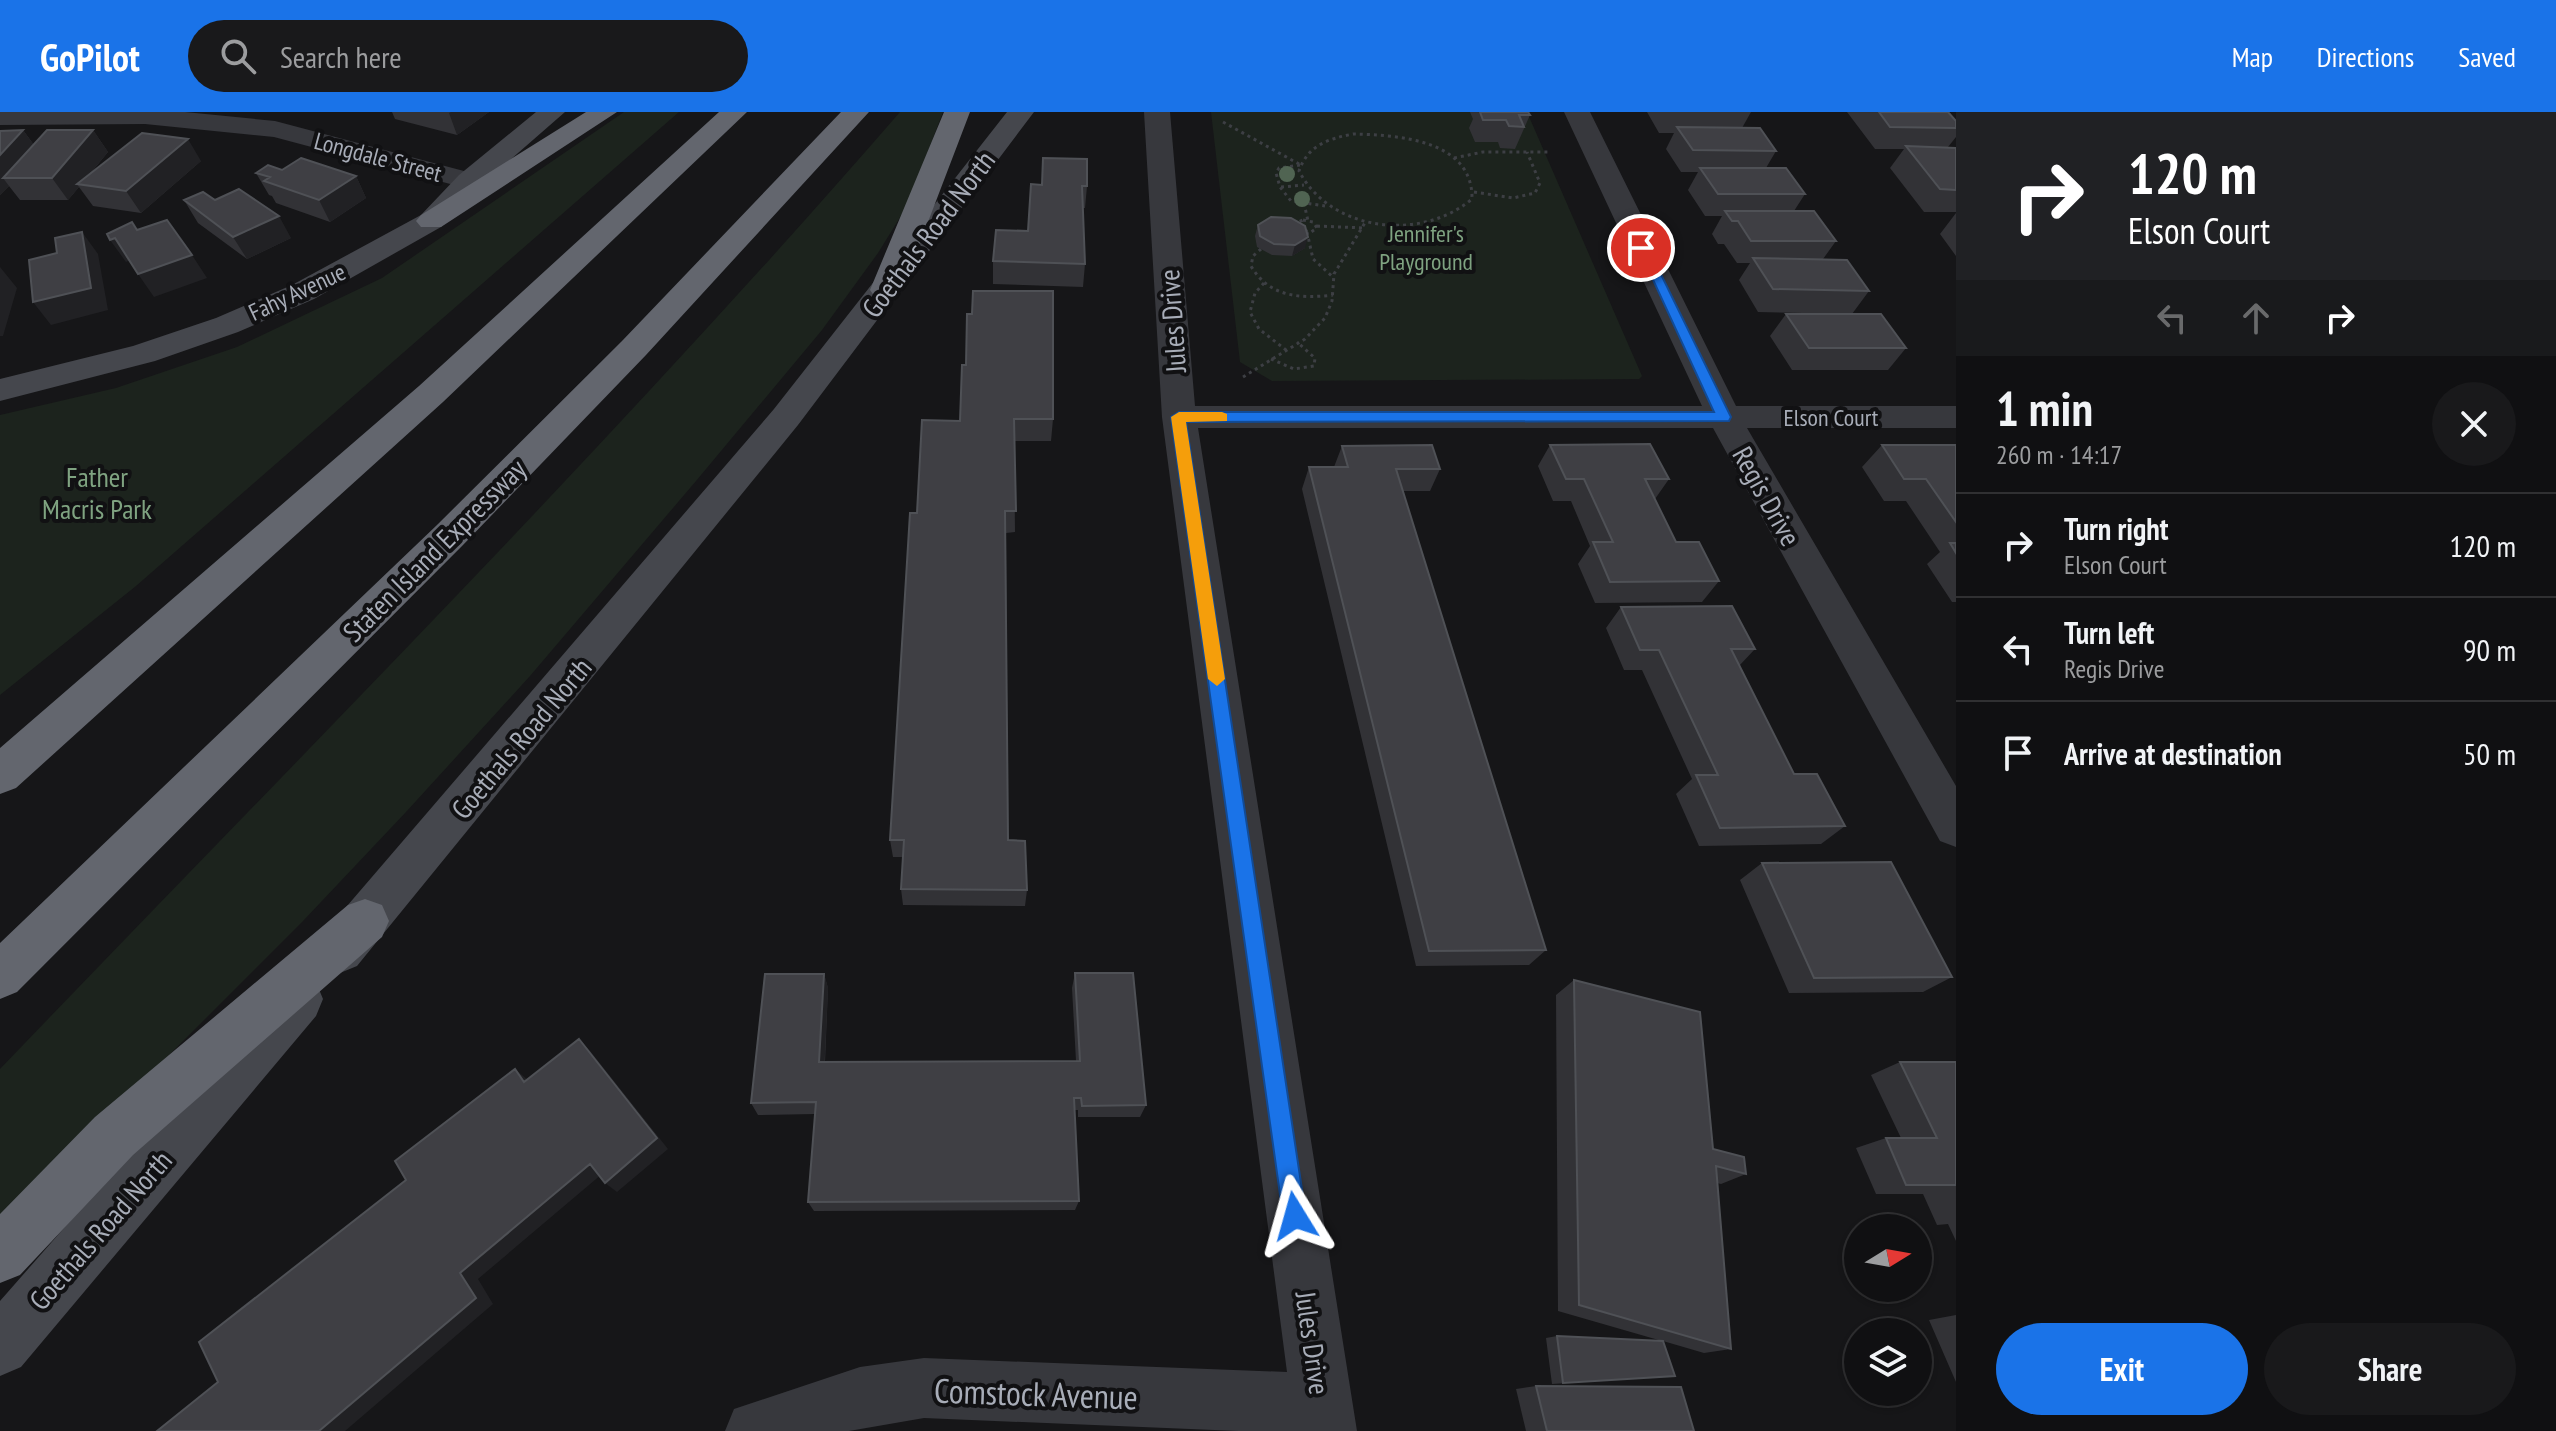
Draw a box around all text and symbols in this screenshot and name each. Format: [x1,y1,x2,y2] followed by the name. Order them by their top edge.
[188,20,748,92] search box
[40,32,140,81] text: GoPilot
[216,34,260,78] icon: search
[280,37,402,76] text: Search here
[2232,38,2273,75] text: Map
[2317,38,2414,75] text: Directions
[2458,38,2516,75] text: Saved
[311,125,445,189] street label: Longdale Street
[2128,137,2257,209] text: 120 m
[853,143,1003,325] street label: Goethals Road North
[1996,144,2100,248] icon: right
[2128,207,2270,254] text: Elson Court
[1607,214,1675,282] pin
[1379,218,1473,277] park label: Jennifer's Playground
[1619,226,1663,270] icon: arrive
[244,256,350,328] street label: Fahy Avenue
[1150,268,1194,375] street label: Jules Drive
[2150,296,2194,340] icon: left
[2234,296,2278,340] icon: ahead
[2318,296,2362,340] icon: right
[1996,377,2093,439] text: 1 min
[2432,382,2516,466] button: close
[1784,402,1879,433] street label: Elson Court
[1996,438,2122,471] text: 260 m · 14:17
[1725,440,1809,552] street label: Regis Drive
[335,450,534,649] street label: Staten Island Expressway
[42,458,152,527] park label: Father Macris Park
[2064,509,2168,548] text: Turn right
[1996,523,2040,567] icon: right
[2450,526,2516,565] text: 120 m
[2064,548,2167,581] text: Elson Court
[2064,613,2154,652] text: Turn left
[1996,627,2040,671] icon: left
[2463,630,2516,669] text: 90 m
[443,650,599,826] street label: Goethals Road North
[2064,652,2164,685] text: Regis Drive
[1996,731,2040,775] icon: arrive
[2064,734,2282,773] text: Arrive at destination
[2463,734,2516,773] text: 50 m
[20,1142,180,1318] street label: Goethals Road North
[1253,1174,1337,1258] position arrow
[1844,1214,1932,1302] north arrow
[1844,1214,1932,1406] map controls
[1287,1288,1339,1397] street label: Jules Drive
[1844,1318,1932,1406] button: layers
[1996,1323,2248,1415] button: Exit
[2264,1323,2516,1415] button: Share
[934,1367,1138,1419] street label: Comstock Avenue

